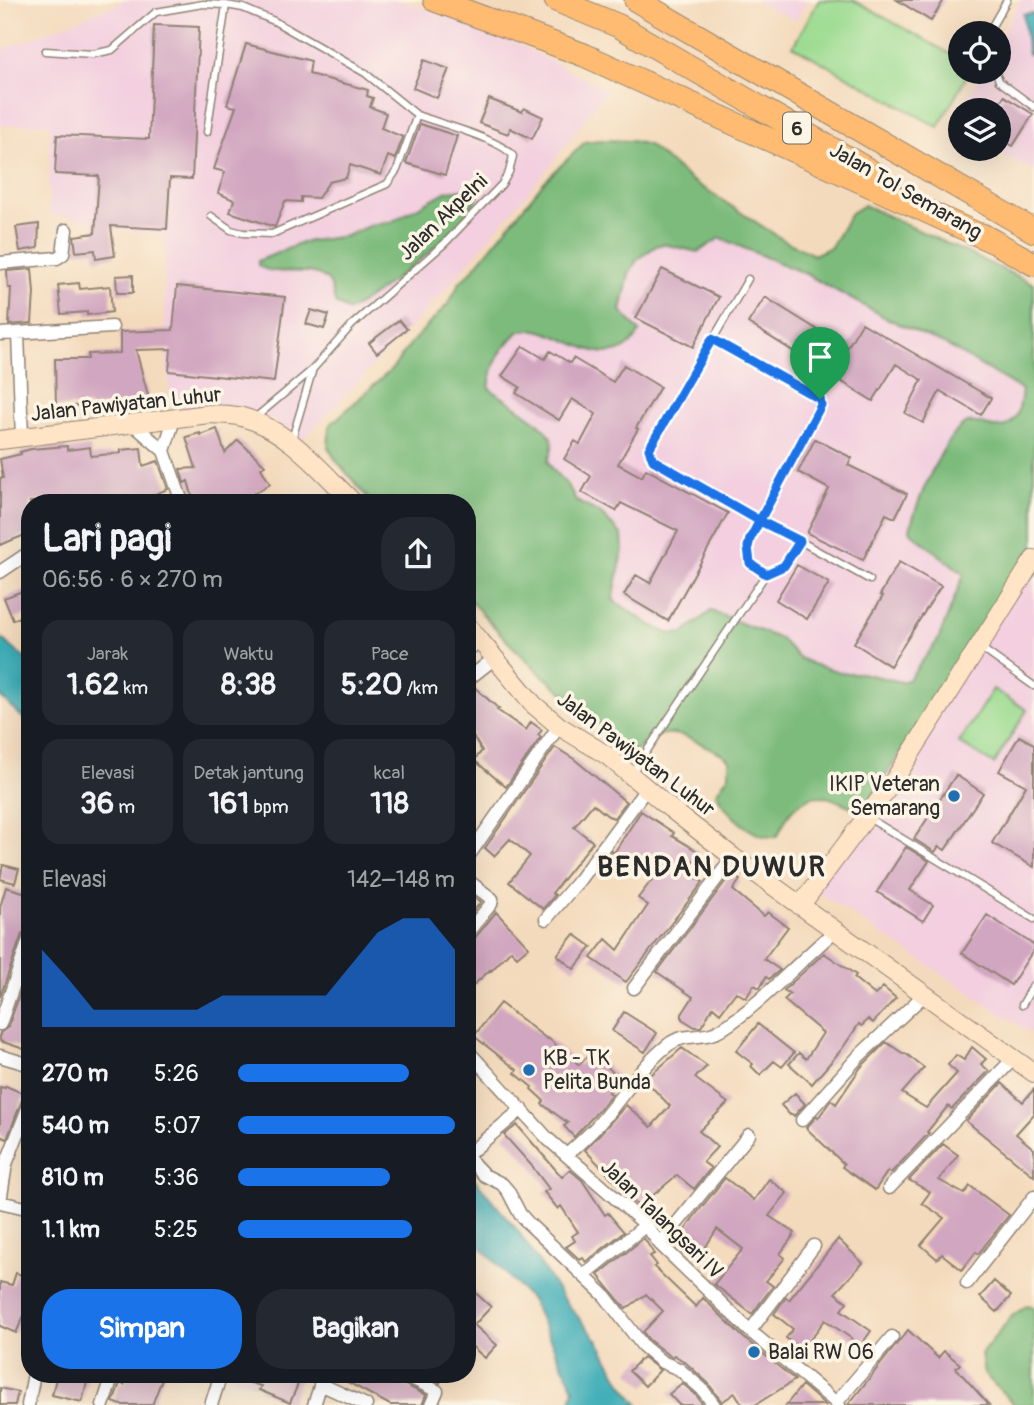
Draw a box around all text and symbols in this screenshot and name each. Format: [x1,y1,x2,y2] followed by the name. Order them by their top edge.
[948,21,1011,161] map controls
[948,21,1011,84] button: locate
[948,98,1011,161] button: layers
[783,112,811,144] road number: 6
[825,137,987,246] street label: Jalan Tol Semarang
[393,168,494,267] street label: Jalan Akpelni
[790,327,850,399] pin
[801,338,839,376] icon: arrive
[30,381,223,428] street label: Jalan Pawiyatan Luhur
[42,515,171,563] text: Lari pagi
[381,517,455,591] button: share
[42,565,223,594] text: 06:56 · 6 × 270 m
[87,642,128,666] text: Jarak
[223,642,274,666] text: Waktu
[371,642,408,666] text: Pace
[67,666,119,703] text: 1.62
[221,666,276,703] text: 8:38
[341,666,402,703] text: 5:20
[119,676,148,700] text: km
[402,676,438,700] text: /km
[551,686,721,823] street label: Jalan Pawiyatan Luhur
[81,761,134,785] text: Elevasi
[193,761,304,785] text: Detak jantung
[374,761,405,785] text: kcal
[829,771,940,822] place label: IKIP Veteran Semarang
[80,785,114,822] text: 36
[208,785,249,822] text: 161
[370,785,409,822] text: 118
[946,788,962,804] marker: IKIP Veteran Semarang
[114,795,135,819] text: m
[249,795,289,819] text: bpm
[597,850,827,885] district label: BENDAN DUWUR
[42,865,106,894] text: Elevasi
[347,865,455,894] text: 142–148 m
[543,1045,651,1096] place label: KB - TK Pelita Bunda
[42,1059,108,1088] text: 270 m
[154,1059,199,1088] text: 5:26
[521,1062,537,1078] marker: KB - TK Pelita Bunda
[42,1111,109,1140] text: 540 m
[154,1111,200,1140] text: 5:07
[595,1154,729,1285] street label: Jalan Talangsari IV
[42,1163,104,1192] text: 810 m
[154,1163,199,1192] text: 5:36
[42,1215,100,1244] text: 1.1 km
[154,1215,198,1244] text: 5:25
[42,1289,242,1369] button: Simpan
[256,1289,455,1369] button: Bagikan
[768,1339,874,1366] place label: Balai RW 06
[746,1344,762,1360] marker: Balai RW 06

